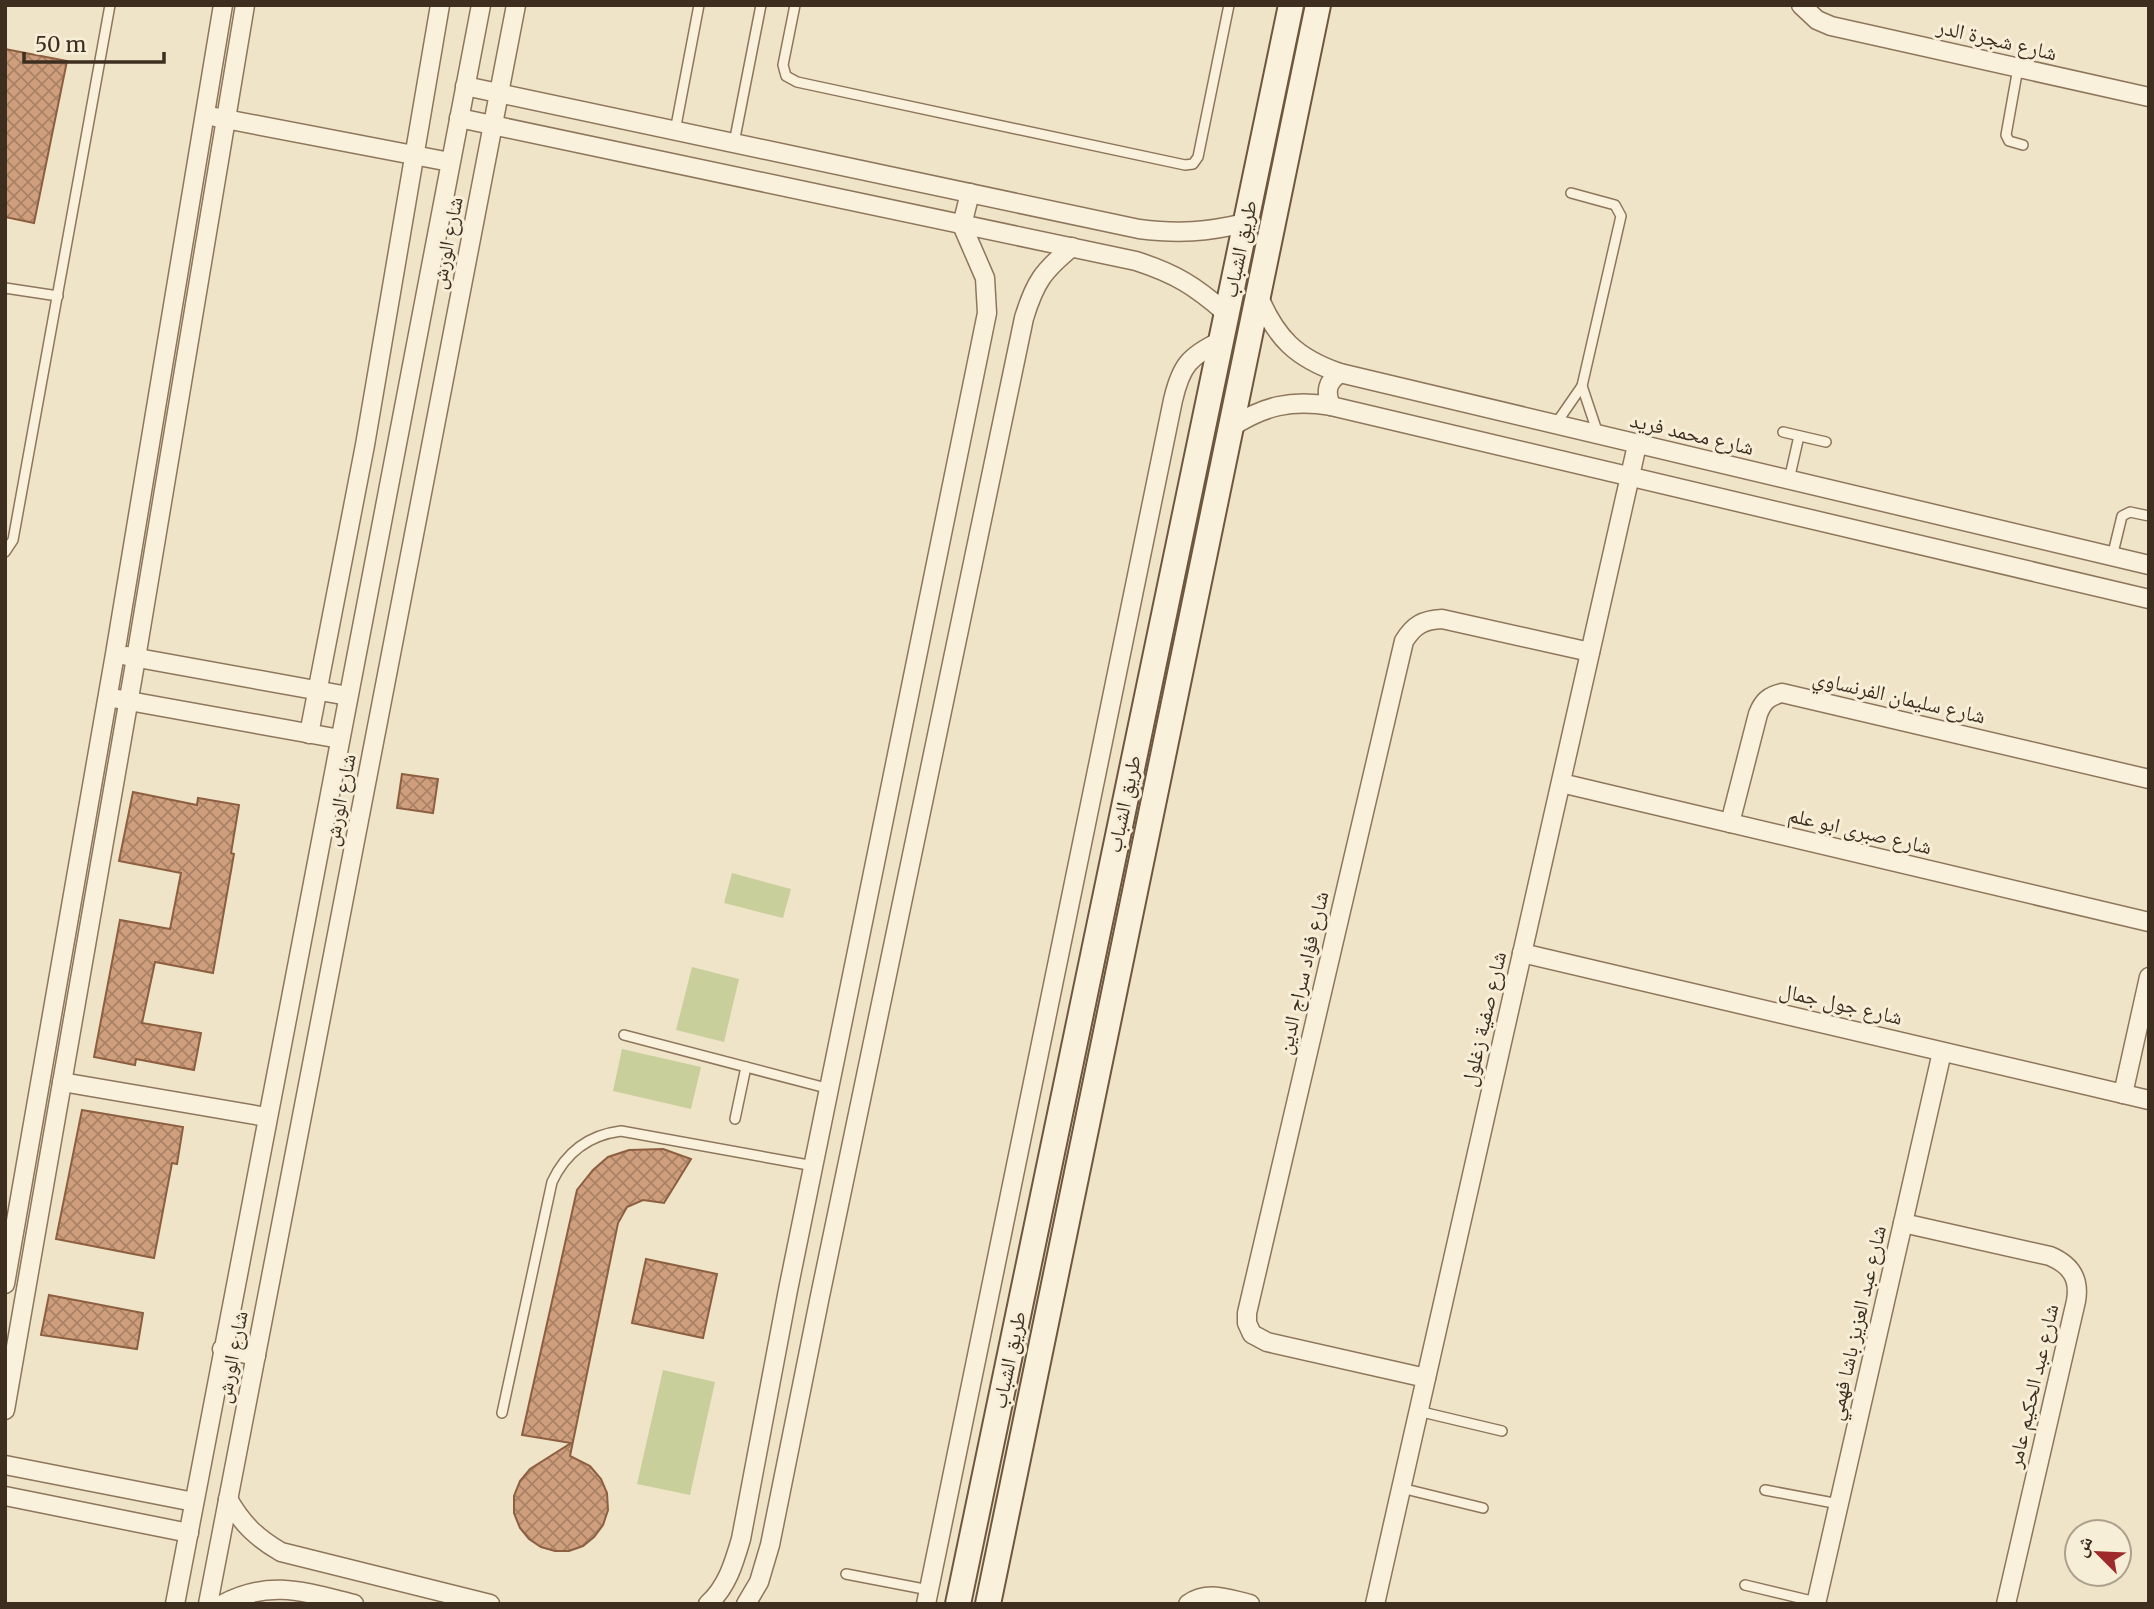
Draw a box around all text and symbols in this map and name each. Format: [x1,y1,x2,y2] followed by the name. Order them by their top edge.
[1934,12,2060,66] street label: شارع شجرة الدر
[24,21,164,65] scale bar
[35,31,86,58] text: 50 m
[424,194,469,291] street label: شارع الورش
[1216,198,1263,300] street label: طريق الشباب
[1627,406,1757,461] street label: شارع محمد فريد
[1809,663,1988,733] street label: شارع سليمان الفرنساوي
[317,751,362,848] street label: شارع الورش
[1100,753,1147,855] street label: طريق الشباب
[1786,801,1934,861] street label: شارع صبرى ابو علم
[1271,889,1334,1057] street label: شارع فؤاد سراج الدين
[1455,949,1512,1089] street label: شارع صفية زغلول
[1777,976,1905,1031] street label: شارع جول جمال
[1821,1223,1895,1424] street label: شارع عبد العزيز باشا فهمي
[2000,1301,2065,1472] street label: شارع عبد الحكيم عامر
[209,1308,254,1405] street label: شارع الورش
[985,1309,1032,1411] street label: طريق الشباب
[2063,1518,2133,1588] north arrow
[2067,1532,2098,1560] text: ش

